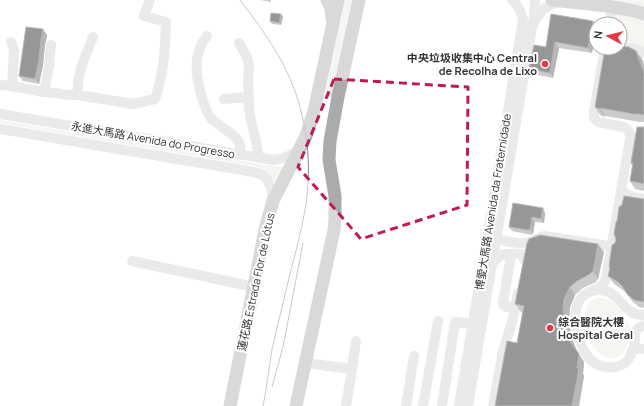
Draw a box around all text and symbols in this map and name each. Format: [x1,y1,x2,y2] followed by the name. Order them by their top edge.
[588,16,628,56] north arrow
[590,30,606,40] text: N
[407,50,537,78] place label: 中央垃圾收集中心 Central de Recolha de Lixo
[540,59,550,69] marker: 中央垃圾收集中心 Central de Recolha de Lixo
[471,112,514,291] street label: 博愛大馬路 Avenida da Fraternidade
[70,118,237,161] street label: 永進大馬路 Avenida do Progresso
[234,211,278,352] street label: 蓮花路 Estrada Flor de Lótus
[558,314,633,342] place label: 綜合醫院大樓 Hospital Geral
[545,323,555,333] marker: 綜合醫院大樓 Hospital Geral

